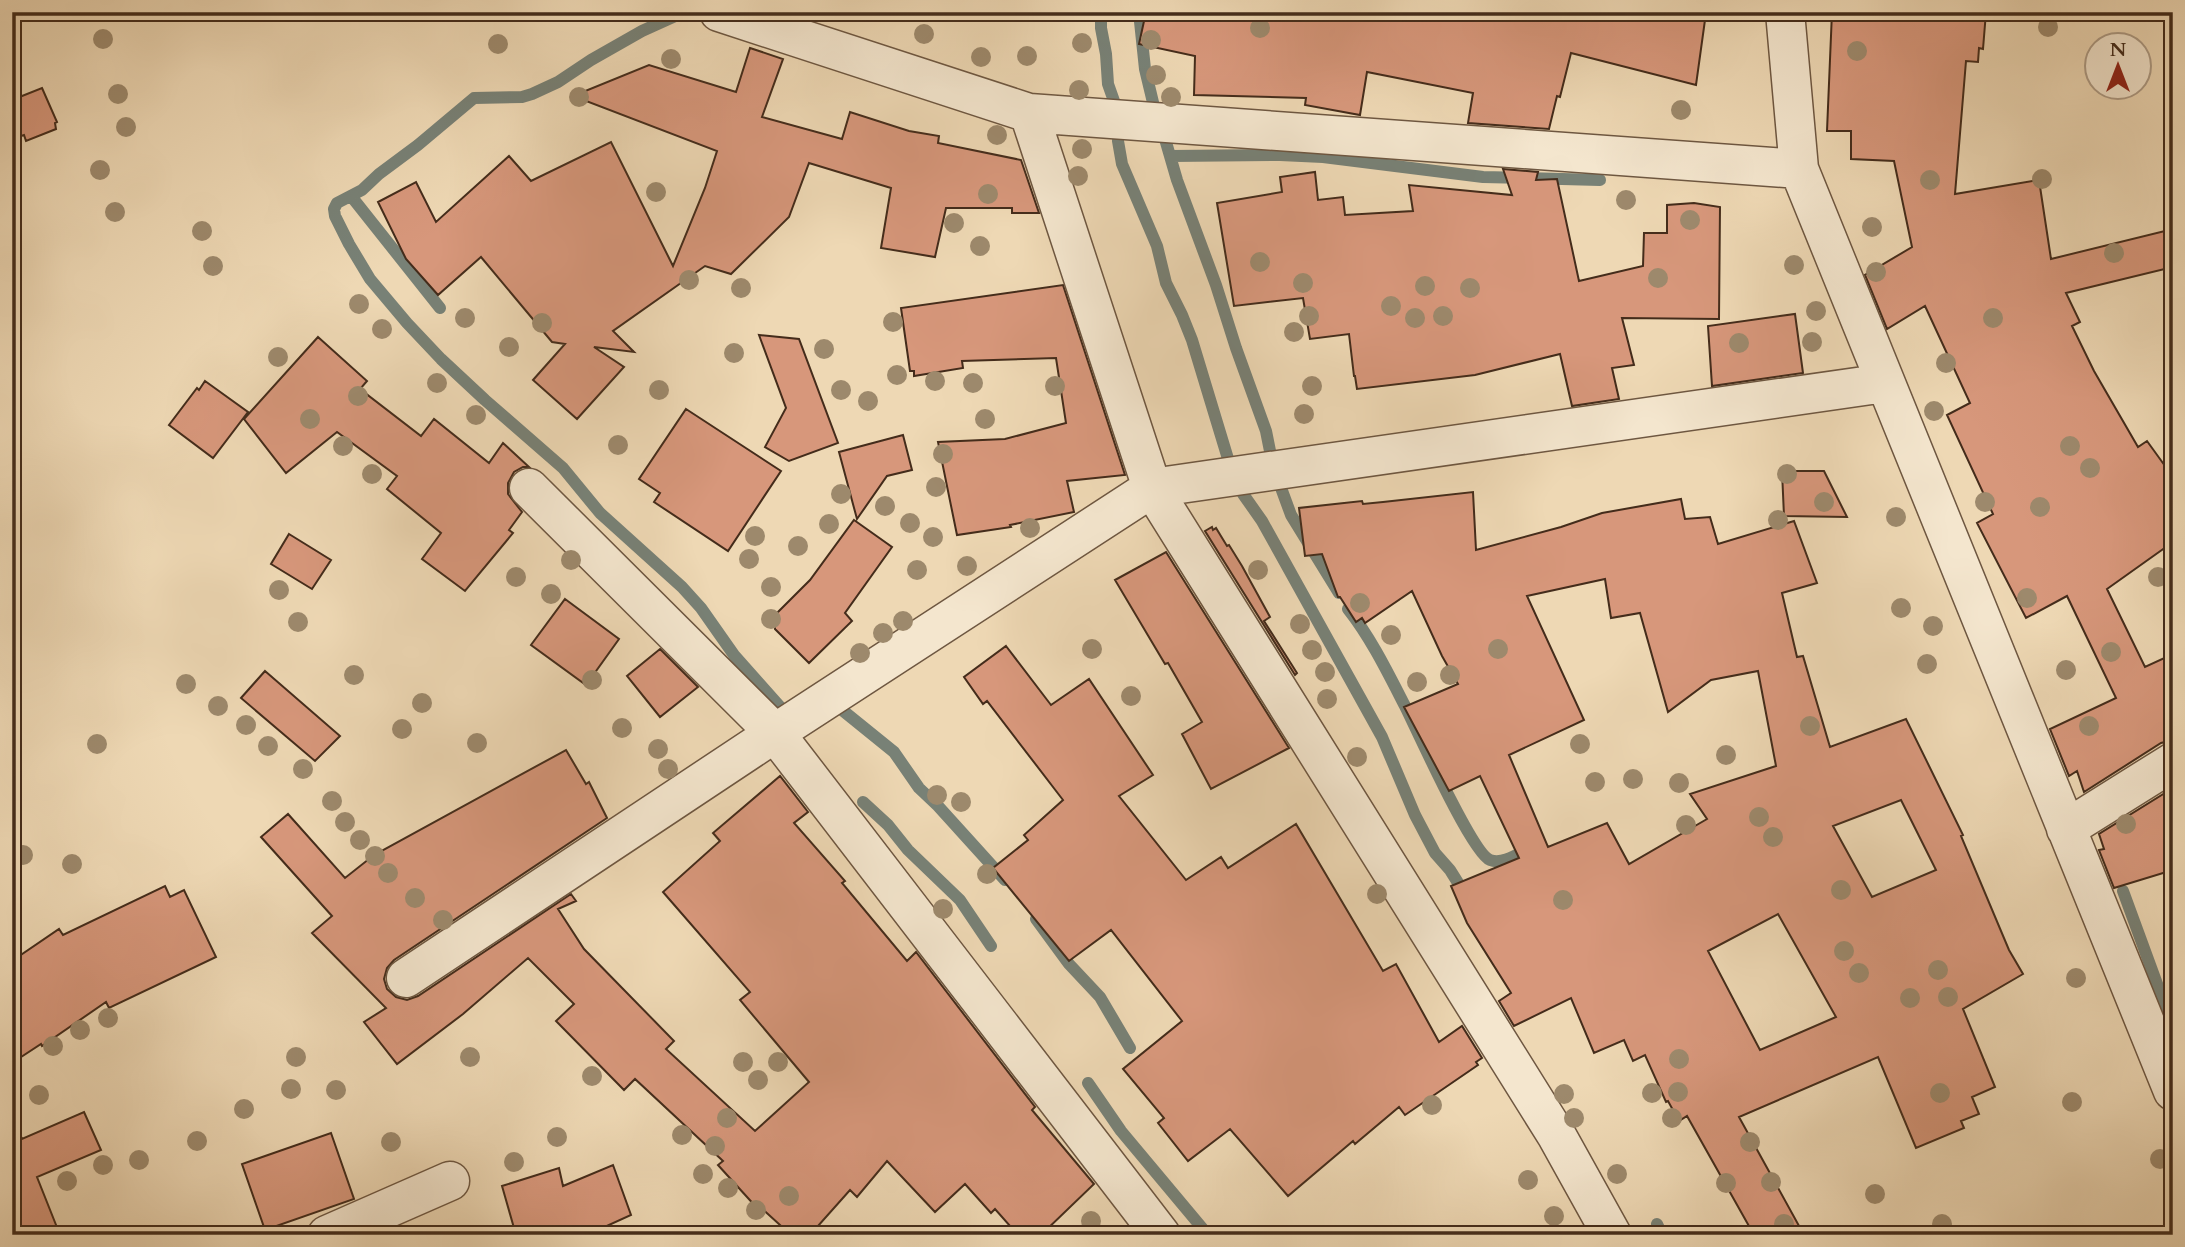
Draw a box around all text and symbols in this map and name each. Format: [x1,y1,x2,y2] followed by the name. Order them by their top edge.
[2084,32,2154,102] north arrow
[2110,37,2127,63] text: N

